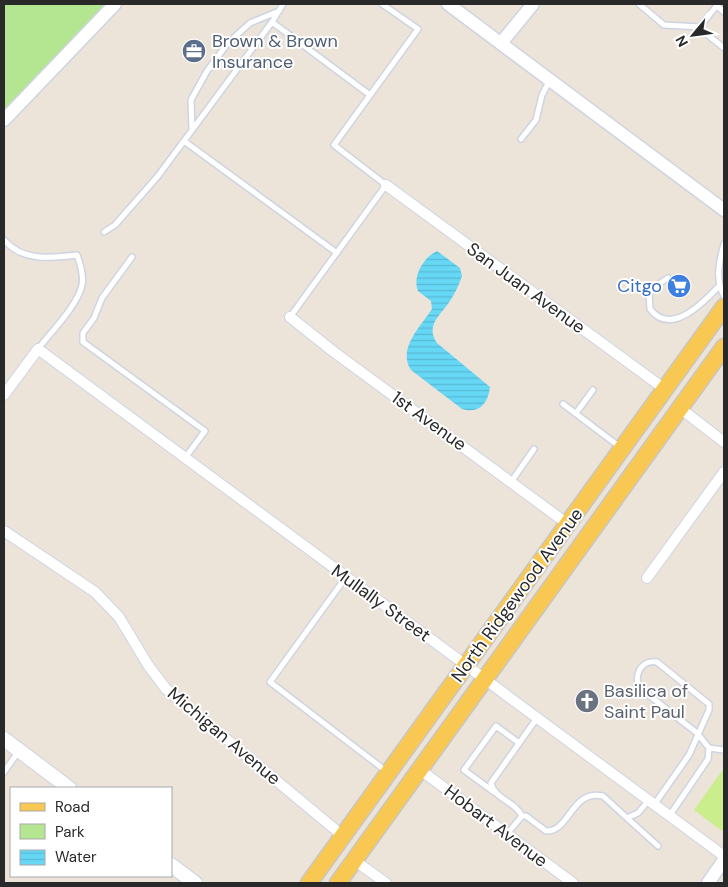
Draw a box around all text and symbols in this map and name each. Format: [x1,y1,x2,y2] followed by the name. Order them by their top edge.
[668,10,718,60] north arrow
[212,29,338,74] place label: Brown & Brown Insurance
[671,32,692,50] text: N
[181,38,207,64] office icon: Brown & Brown Insurance
[462,237,590,339] street label: San Juan Avenue
[666,273,692,299] supermarket icon: Citgo
[617,274,662,298] place label: Citgo
[387,386,471,456] street label: 1st Avenue
[446,503,588,687] street label: North Ridgewood Avenue
[327,559,435,647] street label: Mullally Street
[604,679,688,724] place label: Basilica of Saint Paul
[162,682,286,790] street label: Michigan Avenue
[574,688,600,714] church icon: Basilica of Saint Paul
[439,779,553,873] street label: Hobart Avenue
[10,787,172,877] legend
[55,797,90,817] text: Road
[55,822,85,842] text: Park
[55,847,97,867] text: Water

